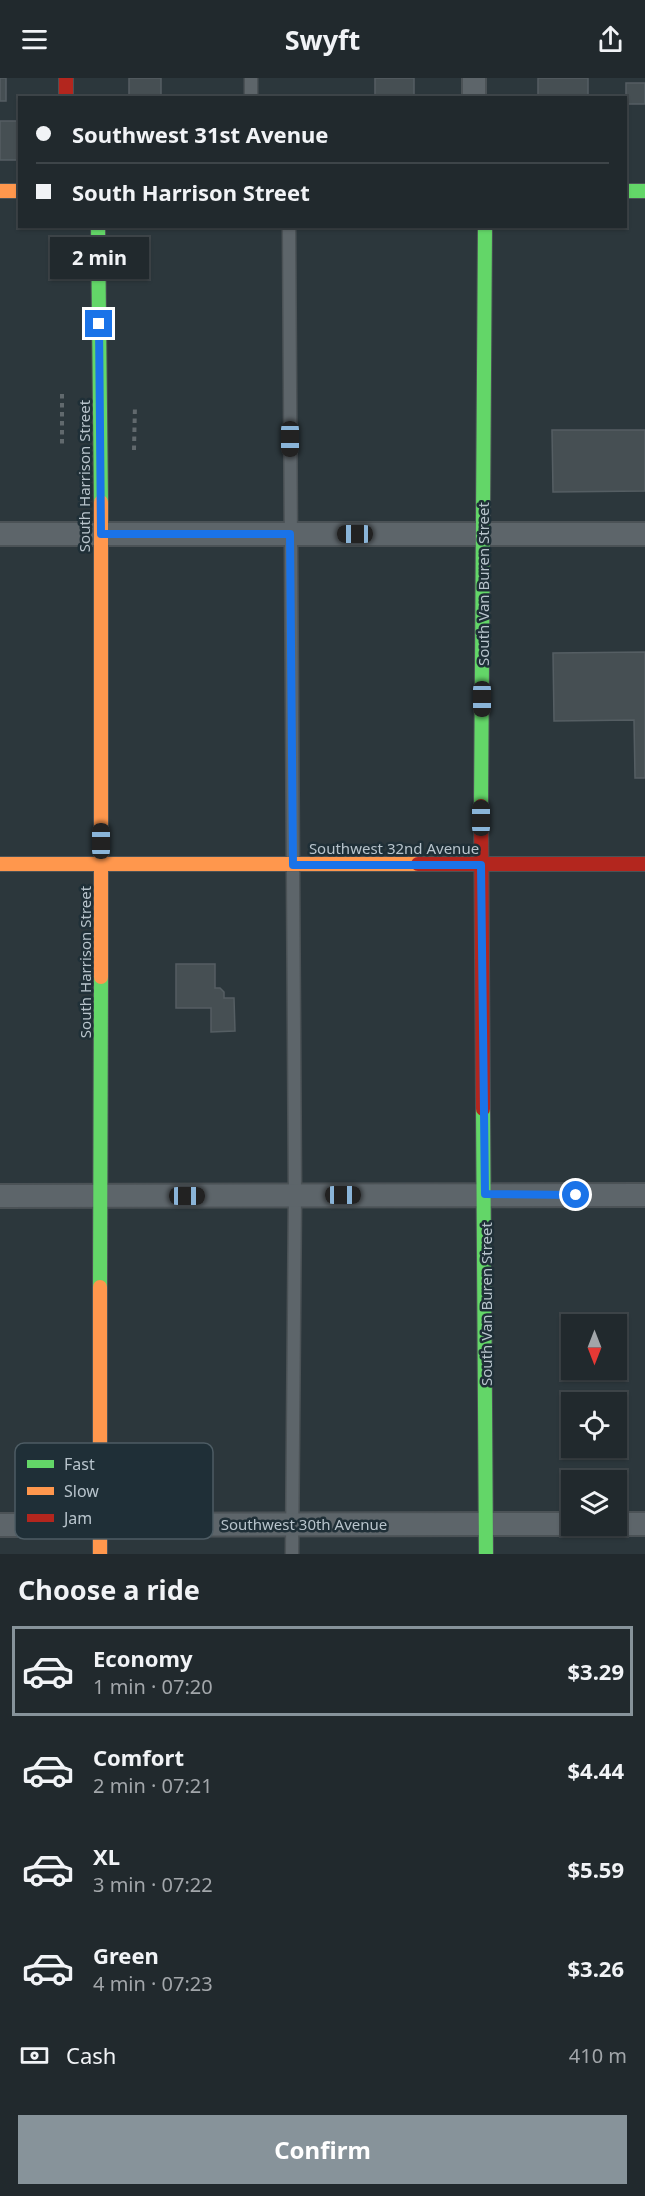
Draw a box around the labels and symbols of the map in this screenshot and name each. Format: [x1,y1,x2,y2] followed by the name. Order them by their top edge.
[50,237,148,279] callout: 2 min
[85,310,112,337] route end
[74,399,94,552] street label: South Harrison Street
[281,421,299,457] car
[473,501,493,666] street label: South Van Buren Street
[337,525,373,543] car
[473,681,491,717] car
[472,800,490,836] car
[92,823,110,859] car
[309,838,479,858] street label: Southwest 32nd Avenue
[75,885,95,1038] street label: South Harrison Street
[562,1181,589,1208] route start
[325,1186,361,1204] car
[169,1187,205,1205] car
[476,1221,496,1386] street label: South Van Buren Street
[561,1314,627,1380] north arrow
[15,1443,213,1539] legend
[64,1453,95,1475] text: Fast
[64,1480,99,1502] text: Slow
[62,1507,92,1529] text: Jam
[221,1514,387,1534] street label: Southwest 30th Avenue

